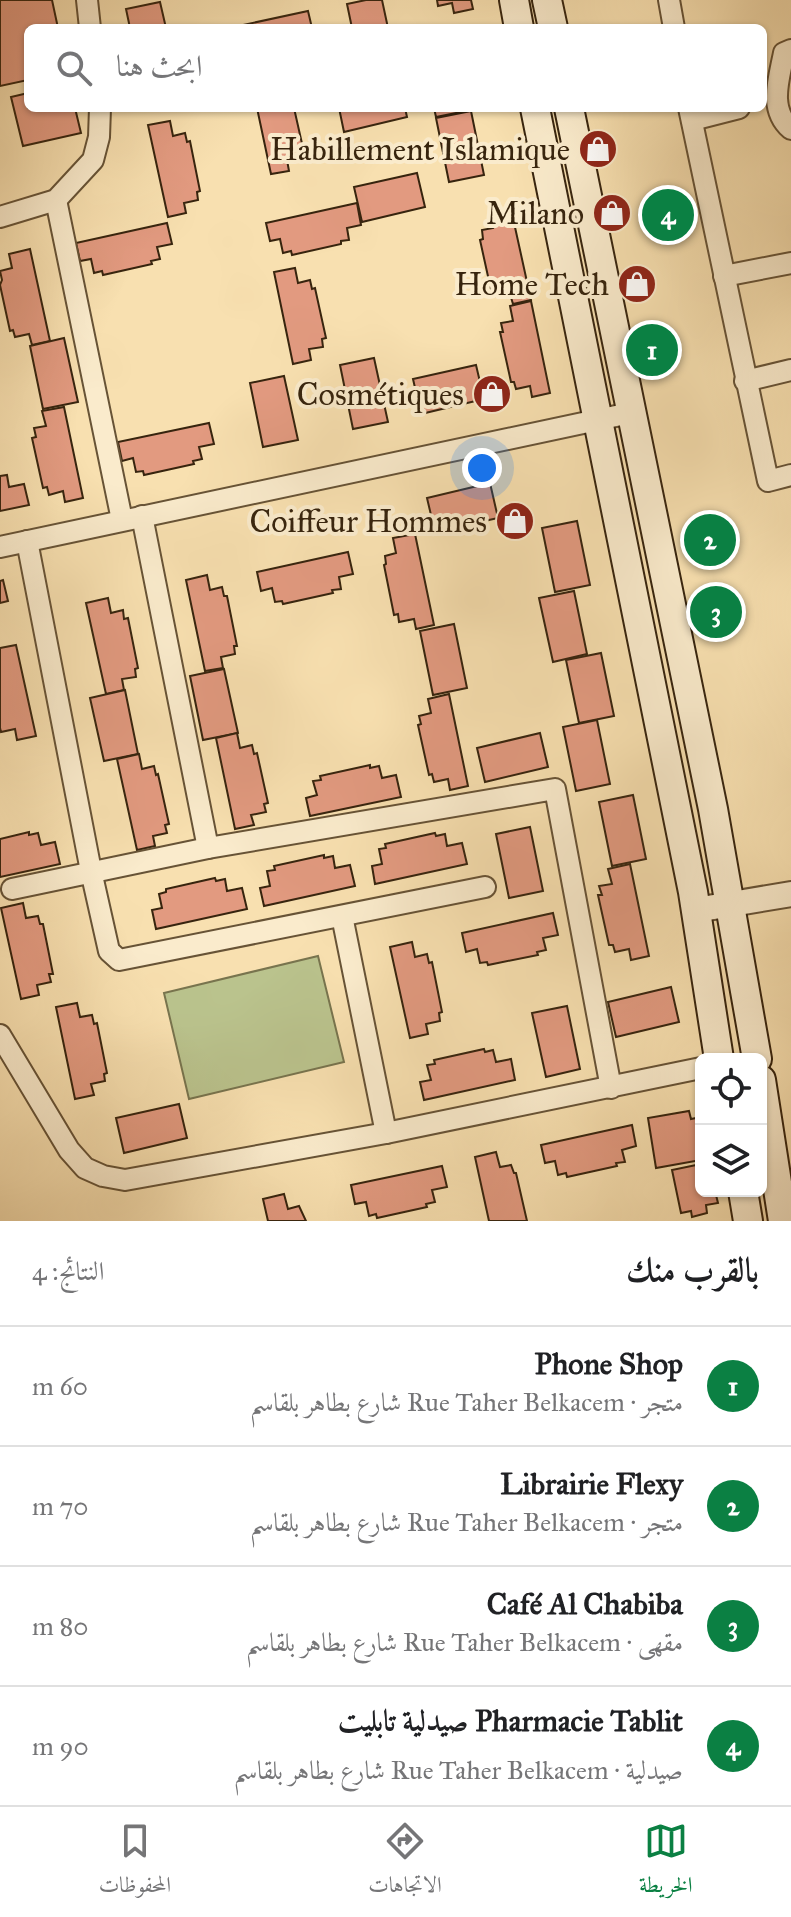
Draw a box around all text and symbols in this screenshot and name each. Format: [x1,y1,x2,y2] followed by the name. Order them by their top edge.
[24,24,767,112] search box
[52,46,96,90] icon: search
[116,48,202,84] text: ابحث هنا
[577,128,619,170] shop icon: Habillement Islamique
[270,130,570,169] place label: Habillement Islamique
[642,185,694,245] pin: 4
[591,192,633,234] shop icon: Milano
[486,194,584,233] place label: Milano
[616,263,658,305] shop icon: Home Tech
[455,265,609,304] place label: Home Tech
[626,320,678,380] pin: 1
[471,373,513,415] shop icon: Cosmétiques
[297,375,464,414] place label: Cosmétiques
[462,448,502,488] your location
[494,500,536,542] shop icon: Coiffeur Hommes
[249,502,487,541] place label: Coiffeur Hommes
[684,510,736,570] pin: 2
[690,582,742,642] pin: 3
[695,1053,767,1197] map controls
[695,1053,767,1125] button: locate
[695,1125,767,1197] button: layers
[626,1249,759,1290] text: بالقرب منك
[32,1255,104,1287] text: النتائج: 4
[535,1346,683,1382] text: Phone Shop
[32,1370,88,1402] text: 60 m
[728,1370,738,1402] text: 1
[250,1386,683,1418] text: متجر · Rue Taher Belkacem شارع بطاهر بلقاسم
[500,1466,683,1502] text: Librairie Flexy
[32,1490,88,1522] text: 70 m
[727,1490,739,1522] text: 2
[250,1506,683,1538] text: متجر · Rue Taher Belkacem شارع بطاهر بلقاسم
[487,1586,683,1622] text: Café Al Chabiba
[32,1610,88,1642] text: 80 m
[728,1610,738,1642] text: 3
[246,1626,683,1658] text: مقهى · Rue Taher Belkacem شارع بطاهر بلقاسم
[338,1703,683,1739] text: Pharmacie Tablit صيدلية تابليت
[32,1730,89,1762] text: 90 m
[726,1730,740,1762] text: 4
[233,1754,683,1786] text: صيدلية · Rue Taher Belkacem شارع بطاهر بلقاسم
[99,1819,171,1906] tab: المحفوظات
[368,1819,442,1906] tab: الاتجاهات
[639,1819,692,1906] tab: الخريطة

